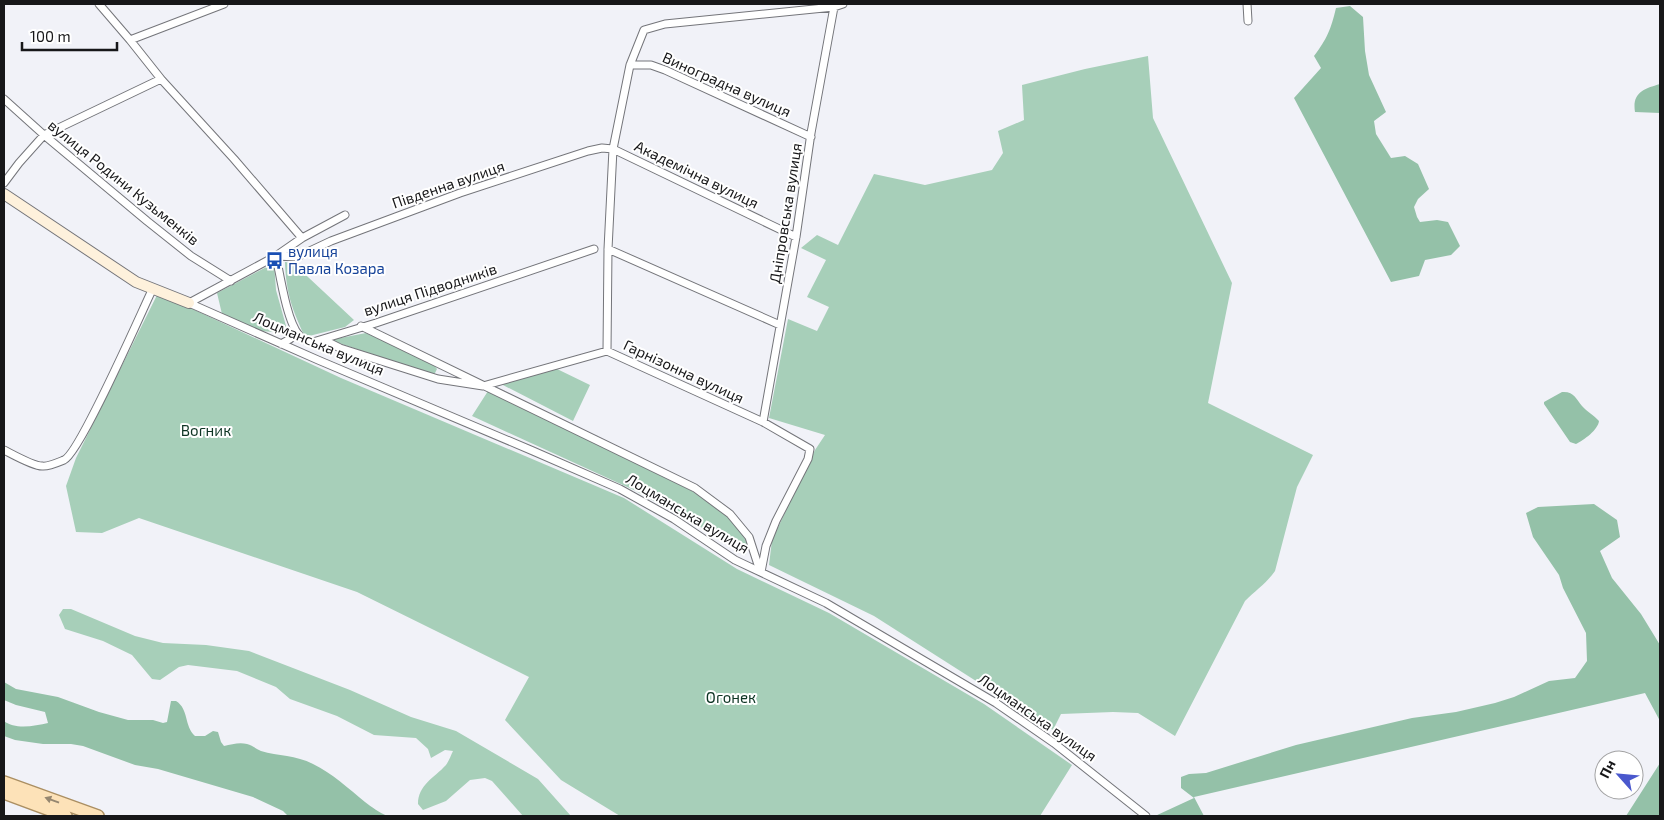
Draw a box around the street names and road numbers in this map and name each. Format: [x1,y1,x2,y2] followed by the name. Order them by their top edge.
[660,48,794,121] street label: Виноградна вулиця
[44,116,203,249] street label: вулиця Родини Кузьменків
[632,136,762,213] street label: Академічна вулиця
[765,142,806,285] street label: Дніпровська вулиця
[389,156,507,213] street label: Південна вулиця
[361,259,499,320] street label: вулиця Підводників
[251,307,387,380] street label: Лоцманська вулиця
[621,335,747,408] street label: Гарнізонна вулиця
[623,469,753,558] street label: Лоцманська вулиця
[975,669,1101,765] street label: Лоцманська вулиця

